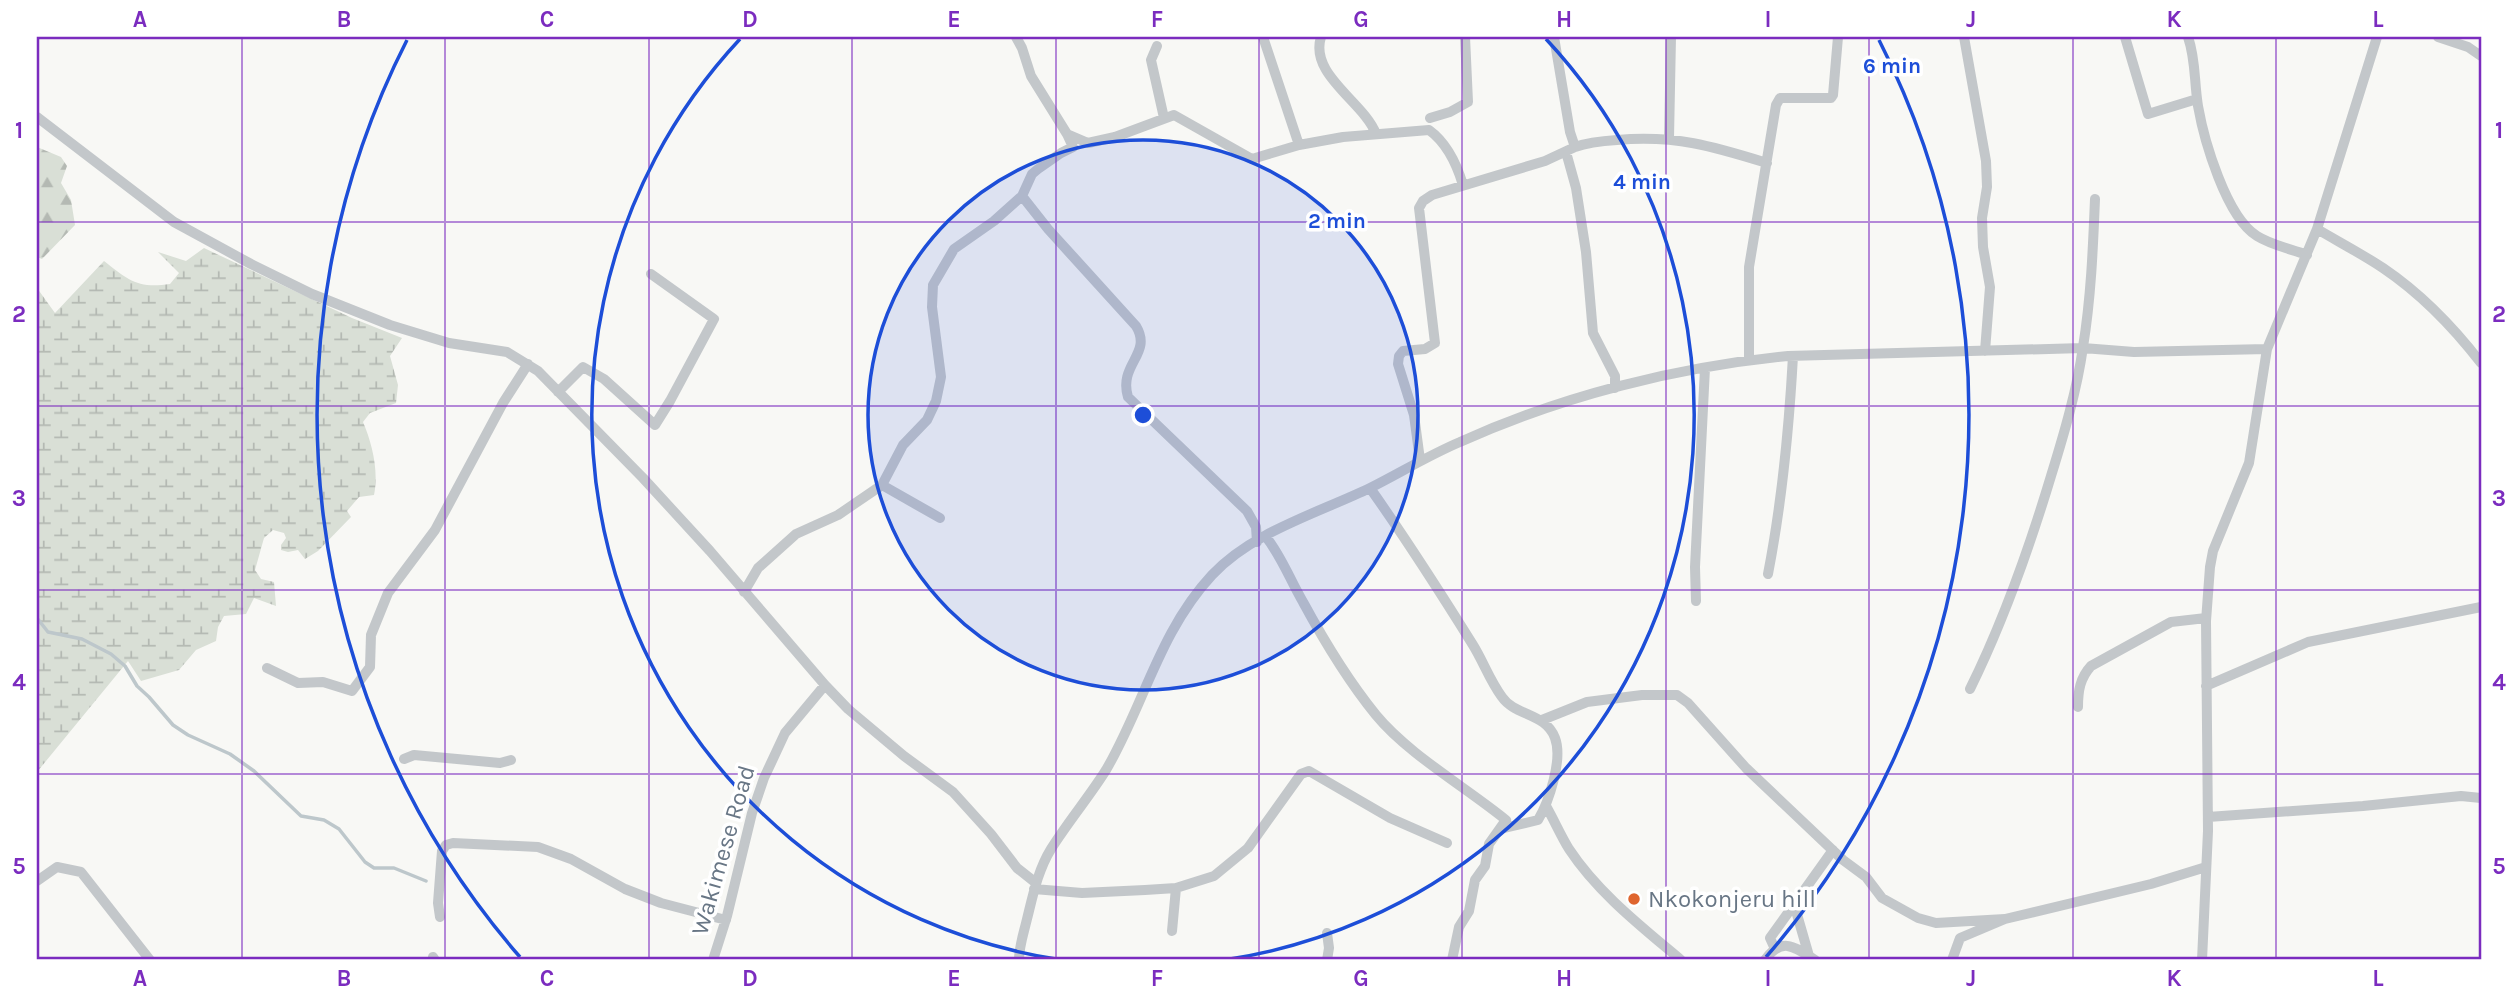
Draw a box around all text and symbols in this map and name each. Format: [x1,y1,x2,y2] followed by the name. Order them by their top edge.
[133,6,147,33] text: A
[337,6,351,33] text: B
[540,6,554,33] text: C
[742,6,758,33] text: D
[947,6,961,33] text: E
[1151,6,1163,33] text: F
[1353,6,1369,33] text: G
[1556,6,1572,33] text: H
[1764,6,1772,33] text: I
[1966,6,1976,33] text: J
[2166,6,2182,33] text: K
[2372,6,2384,33] text: L
[1863,54,1921,78] text: 6 min
[15,117,23,144] text: 1
[2495,117,2503,144] text: 1
[1613,170,1671,194] text: 4 min
[1308,209,1366,233] text: 2 min
[12,301,26,328] text: 2
[2492,301,2506,328] text: 2
[1131,403,1155,427] centre of rings
[12,485,26,512] text: 3
[2492,485,2506,512] text: 3
[12,669,26,696] text: 4
[2492,669,2506,696] text: 4
[685,762,761,938] street label: Wakimese Road
[12,853,26,880] text: 5
[2492,853,2506,880] text: 5
[1648,885,1816,913] place label: Nkokonjeru hill
[1626,891,1642,907] marker: Nkokonjeru hill
[133,965,147,992] text: A
[337,965,351,992] text: B
[540,965,554,992] text: C
[742,965,758,992] text: D
[947,965,961,992] text: E
[1151,965,1163,992] text: F
[1353,965,1369,992] text: G
[1556,965,1572,992] text: H
[1764,965,1772,992] text: I
[1966,965,1976,992] text: J
[2166,965,2182,992] text: K
[2372,965,2384,992] text: L

